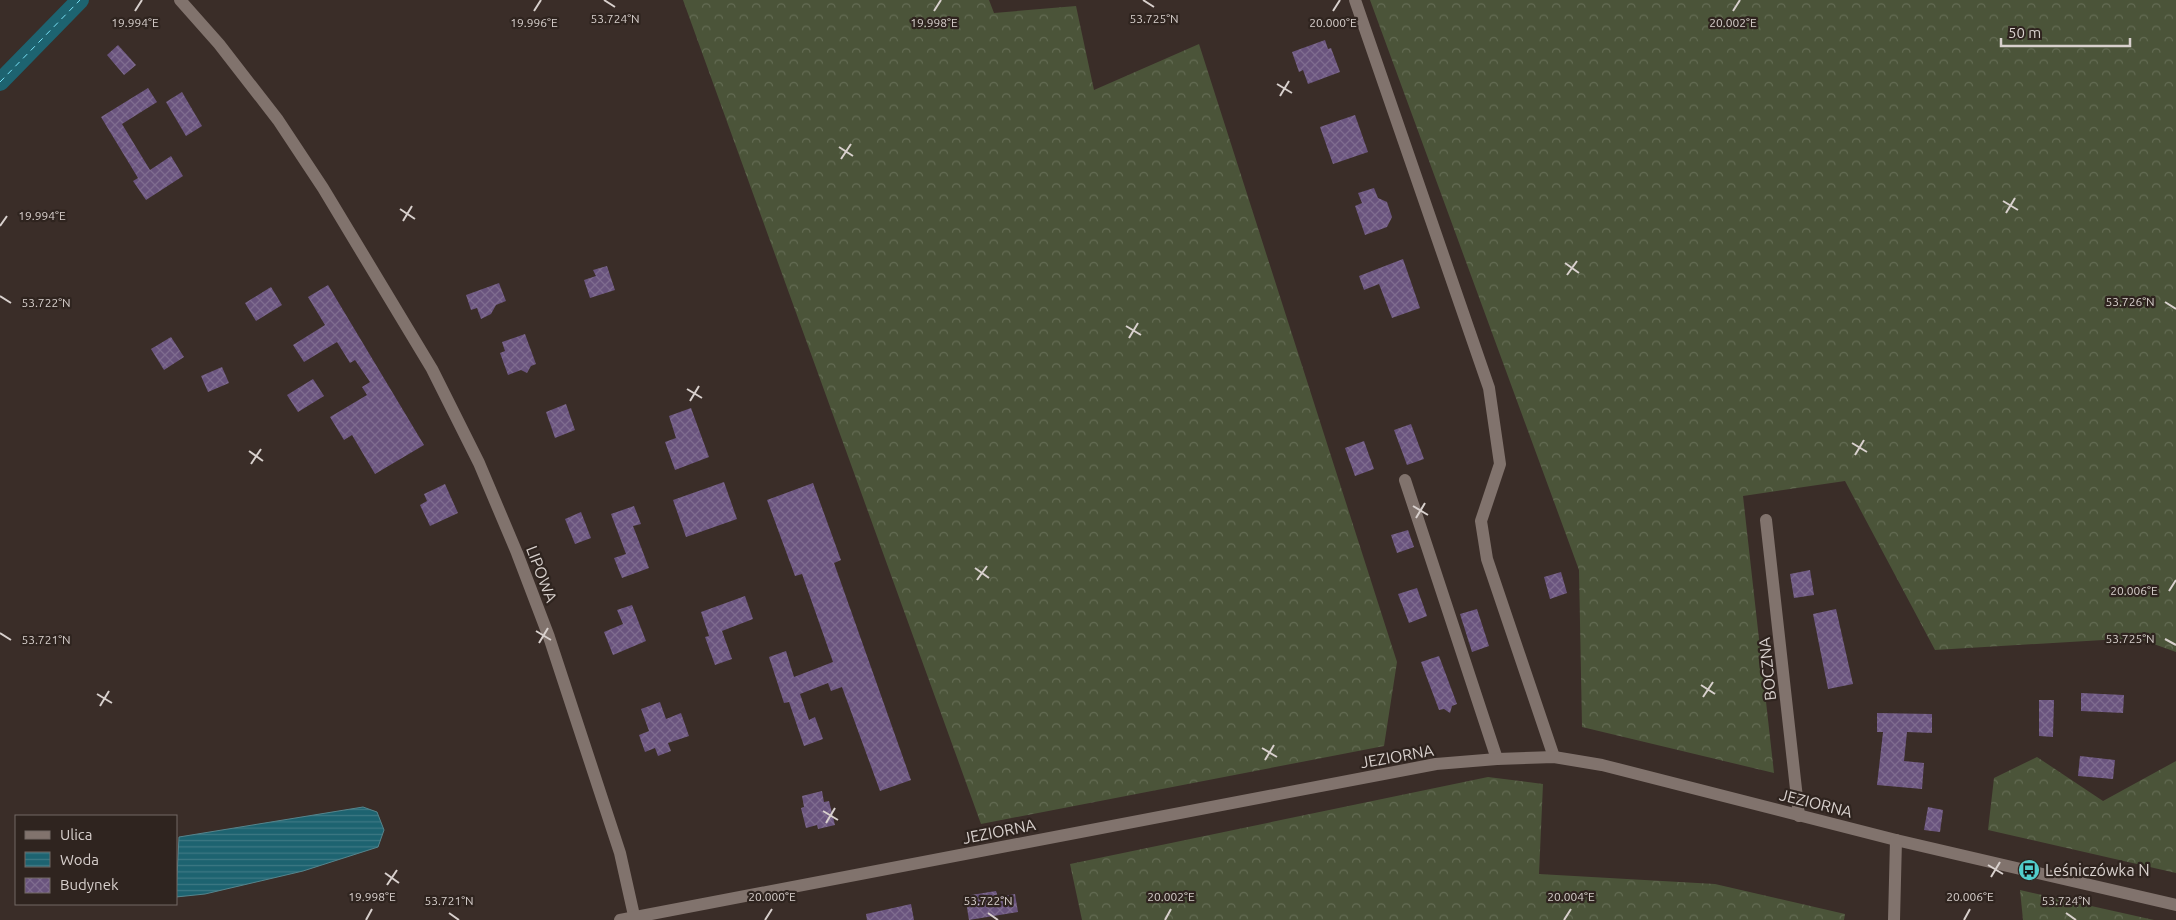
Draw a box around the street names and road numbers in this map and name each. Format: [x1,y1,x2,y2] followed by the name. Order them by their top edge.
[523,543,561,605] street label: LIPOWA
[1755,636,1779,701] street label: BOCZNA
[1359,741,1436,771] street label: JEZIORNA
[1778,785,1855,821] street label: JEZIORNA
[961,815,1038,847] street label: JEZIORNA

